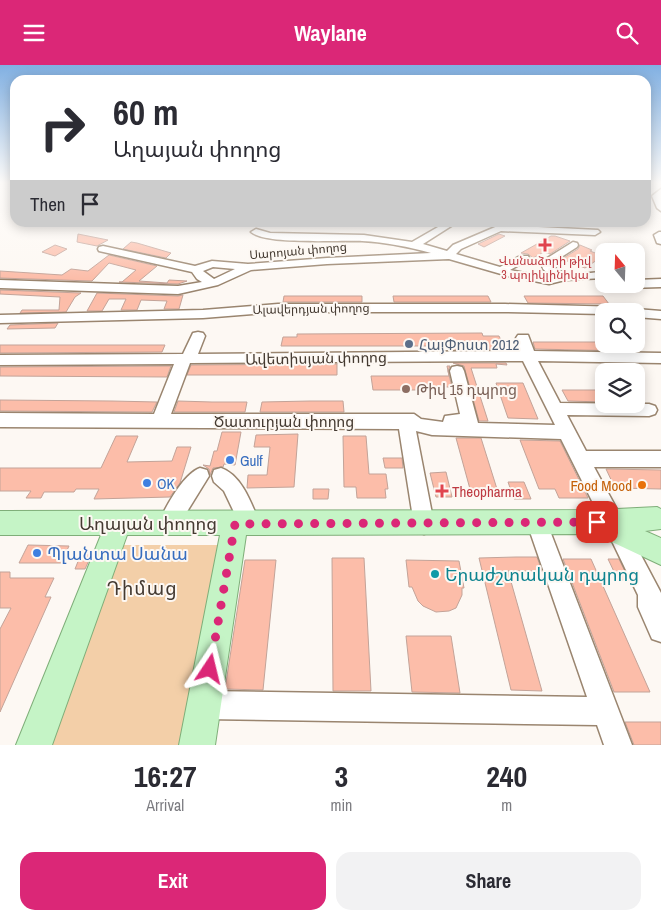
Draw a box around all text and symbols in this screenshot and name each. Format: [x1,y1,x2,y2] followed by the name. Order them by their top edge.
[294,18,367,48] text: Waylane
[20,19,48,47] icon: menu
[613,19,641,47] icon: search
[113,89,178,136] text: 60 m
[30,95,95,160] icon: right
[113,134,282,164] text: Աղայան փողոց
[76,190,104,218] icon: arrive
[30,191,66,217] text: Then
[538,238,552,252] marker: Վանաձորի թիվ 3 պոլիկլինիկա
[249,239,347,263] street label: Սարոյան փողոց
[595,243,645,293] north arrow
[595,243,645,413] map controls
[499,253,592,283] place label: Վանաձորի թիվ 3 պոլիկլինիկա
[252,300,370,318] street label: Ալավերդյան փողոց
[595,303,645,353] button: search
[419,334,519,355] place label: ՀայՓոստ 2012
[403,338,415,350] marker: ՀայՓոստ 2012
[245,346,387,370] street label: Ավետիսյան փողոց
[595,363,645,413] button: layers
[416,379,517,400] place label: Թիվ 15 դպրոց
[400,383,412,395] marker: Թիվ 15 դպրոց
[214,411,354,432] street label: Ծատուրյան փողոց
[240,450,263,471] place label: Gulf
[224,454,236,466] marker: Gulf
[157,473,176,494] place label: OK
[570,475,632,496] place label: Food Mood
[141,477,153,489] marker: OK
[636,479,648,491] marker: Food Mood
[452,481,522,502] place label: Theopharma
[436,485,448,497] marker: Theopharma
[576,501,618,543] pin
[583,508,611,536] icon: arrive
[79,511,217,536] street label: Աղայան փողոց
[47,541,188,566] place label: Պլանտա Սանա
[31,547,43,559] marker: Պլանտա Սանա
[445,562,639,587] place label: Երաժշտական դպրոց
[429,568,441,580] marker: Երաժշտական դպրոց
[106,575,178,601] district label: Դիմաց
[183,642,235,694] position arrow
[134,756,197,796] text: 16:27
[335,756,348,796] text: 3
[486,756,527,796] text: 240
[146,794,184,816] text: Arrival
[330,794,352,816] text: min
[501,794,512,816] text: m
[20,852,326,910] button: Exit
[336,852,641,910] button: Share

